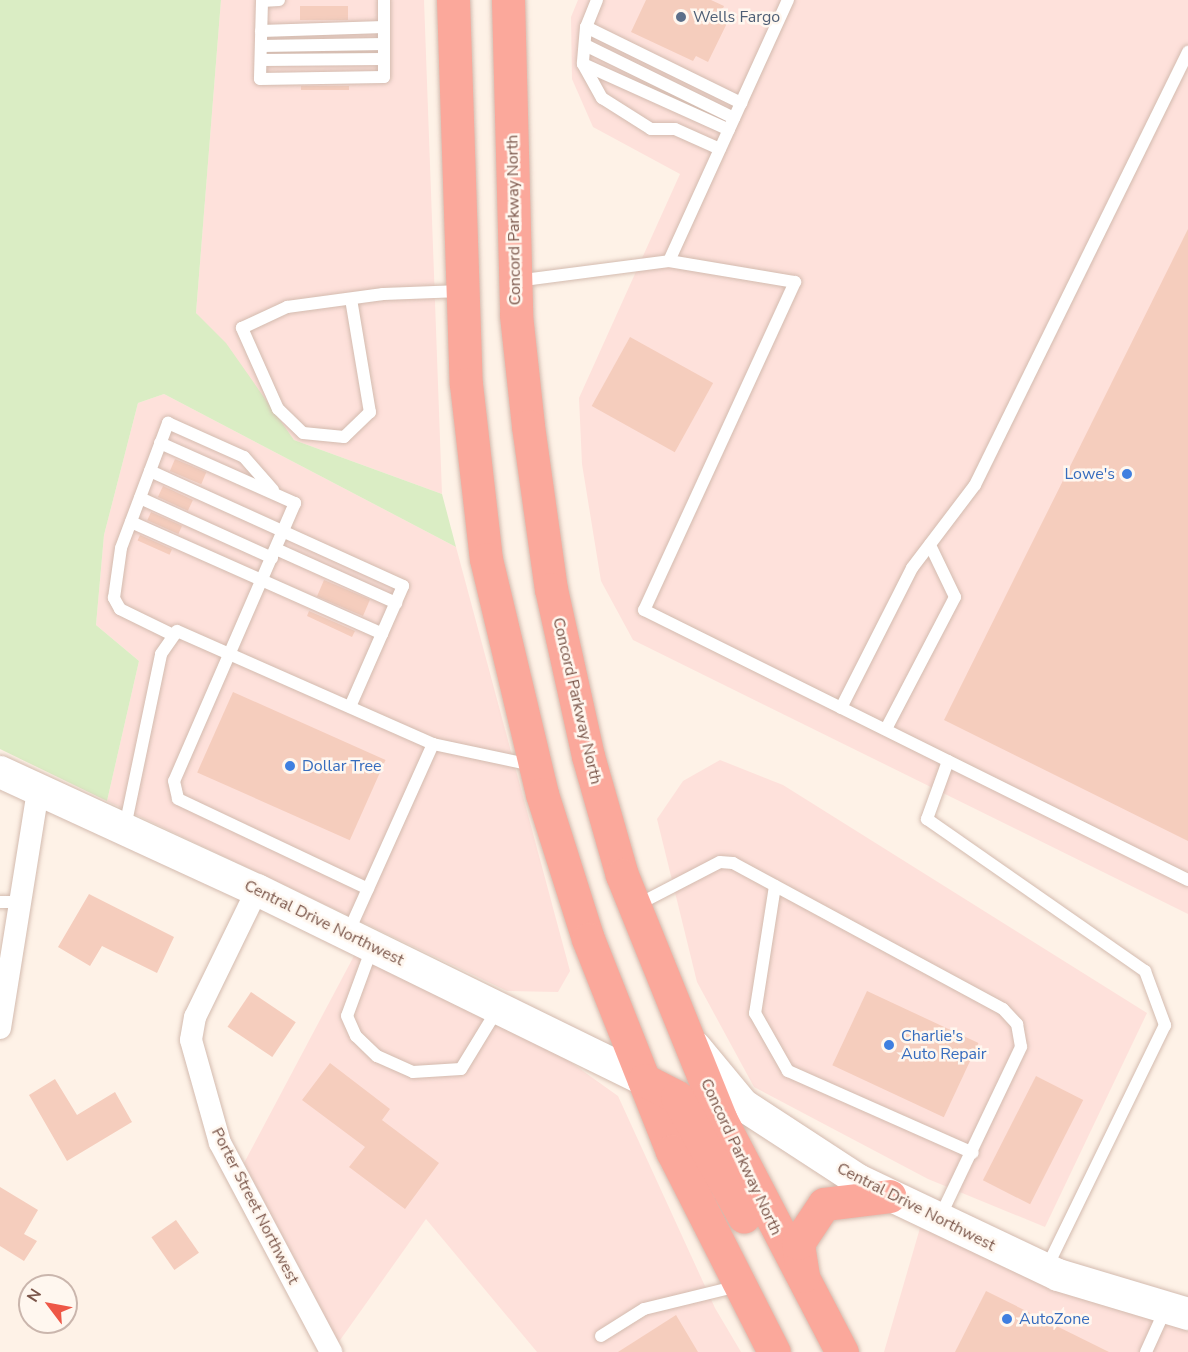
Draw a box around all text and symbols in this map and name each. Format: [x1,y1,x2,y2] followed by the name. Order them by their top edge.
[693,7,780,27] place label: Wells Fargo
[674,10,688,24] marker: Wells Fargo
[503,134,525,306] street label: Concord Parkway North
[1065,464,1115,484] place label: Lowe's
[1120,467,1134,481] marker: Lowe's
[548,616,606,786] street label: Concord Parkway North
[302,756,382,776] place label: Dollar Tree
[283,759,297,773] marker: Dollar Tree
[241,876,407,970] street label: Central Drive Northwest
[901,1026,986,1064] place label: Charlie's Auto Repair
[882,1038,896,1052] marker: Charlie's Auto Repair
[696,1076,786,1238] street label: Concord Parkway North
[207,1125,303,1287] street label: Porter Street Northwest
[834,1159,998,1255] street label: Central Drive Northwest
[18,1274,78,1334] north arrow
[22,1285,47,1306] text: N
[1019,1309,1090,1329] place label: AutoZone
[1000,1312,1014,1326] marker: AutoZone

